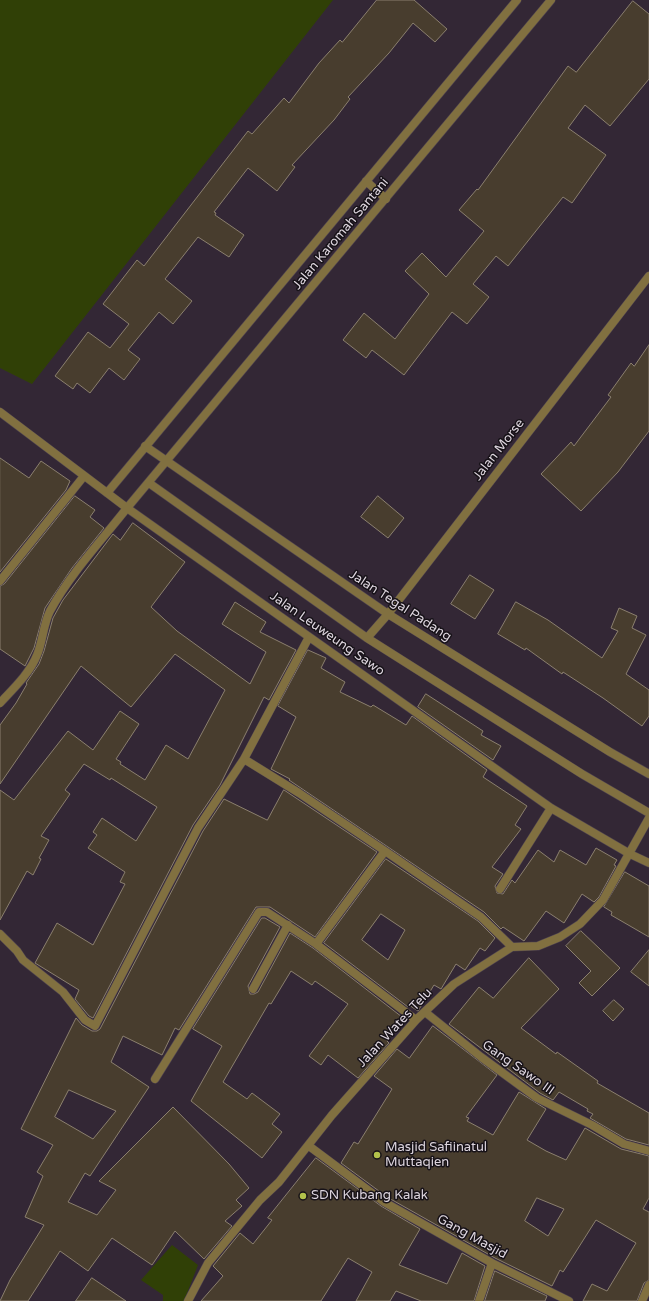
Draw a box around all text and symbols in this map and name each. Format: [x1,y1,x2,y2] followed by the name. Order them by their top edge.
[290,175,392,293] street label: Jalan Karomah Santani
[470,416,528,484] street label: Jalan Morse
[346,567,454,645] street label: Jalan Tegal Padang
[267,589,387,679] street label: Jalan Leuweung Sawo
[354,985,436,1071] street label: Jalan Wates Telu
[479,1037,557,1099] street label: Gang Sawo III
[385,1140,487,1171] place label: Masjid Safiinatul Muttaqien
[372,1150,382,1160] marker: Masjid Safiinatul Muttaqien
[311,1188,428,1204] place label: SDN Kubang Kalak
[298,1191,308,1201] marker: SDN Kubang Kalak
[434,1211,510,1263] street label: Gang Masjid

